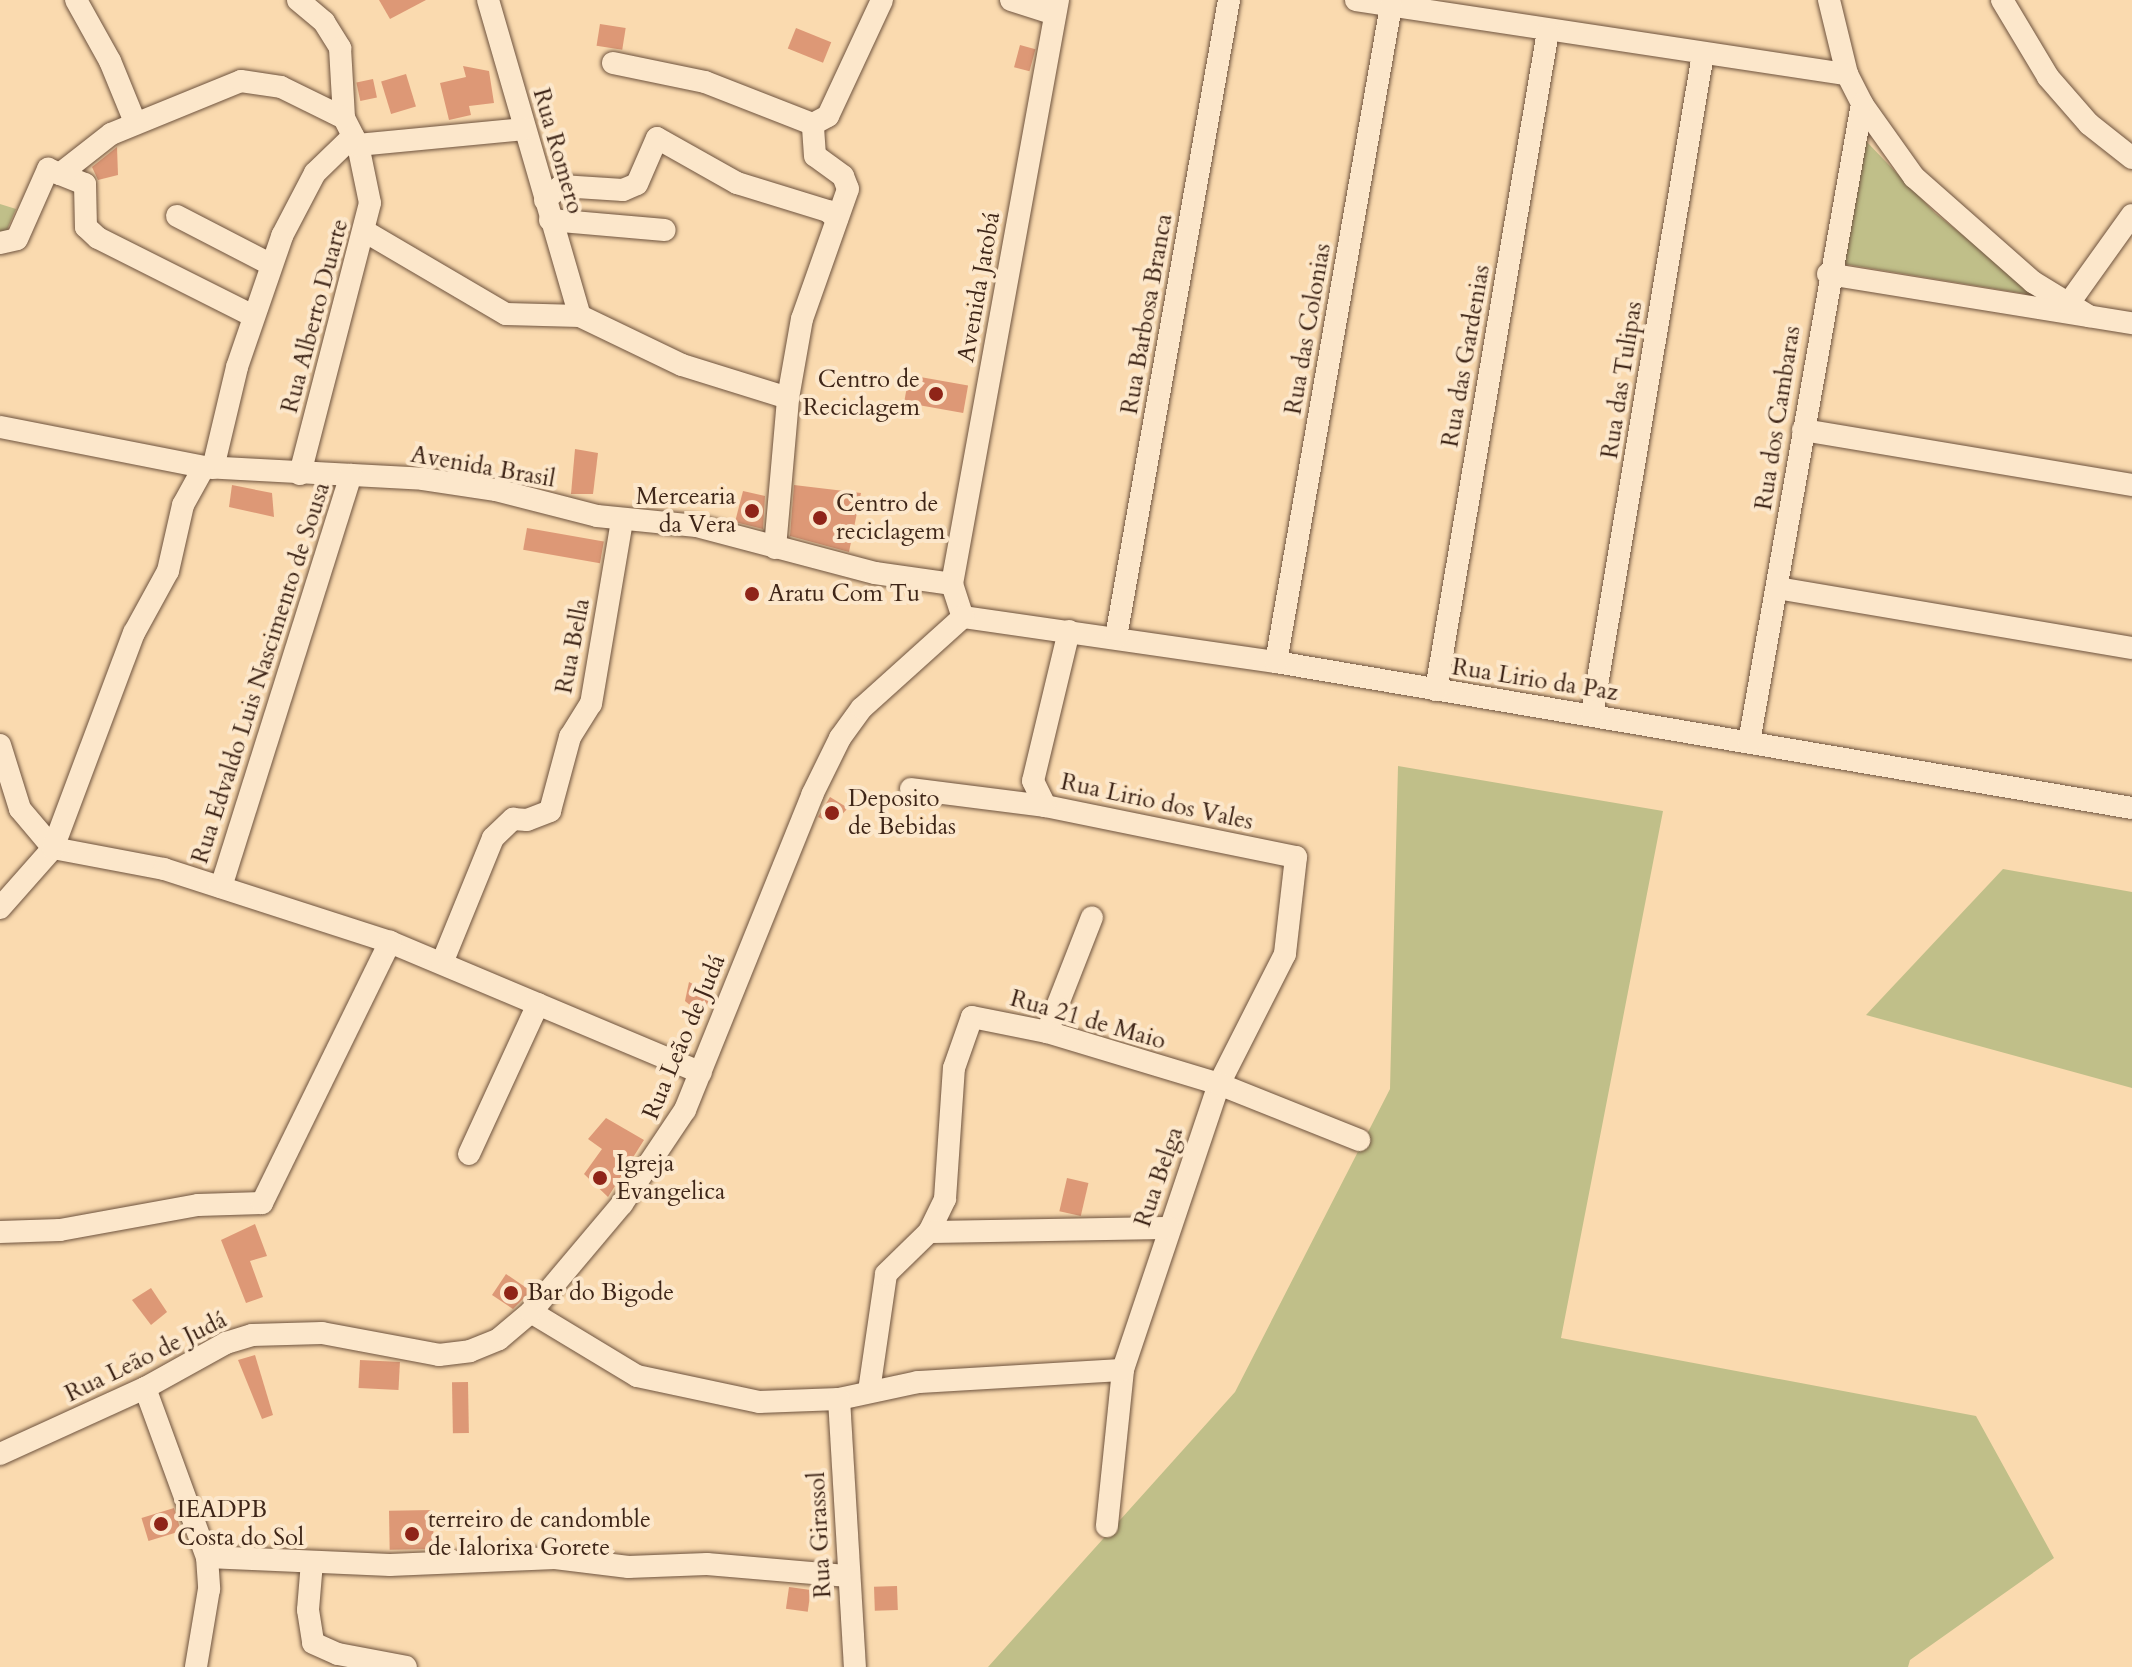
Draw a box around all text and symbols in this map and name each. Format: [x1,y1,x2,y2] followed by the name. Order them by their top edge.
[526,85,590,217] street label: Rua Romero
[952,209,1006,365] street label: Avenida Jatobá
[1115,211,1179,417] street label: Rua Barbosa Branca
[275,216,355,416] street label: Rua Alberto Duarte
[1279,241,1337,417] street label: Rua das Colonias
[1436,262,1496,450] street label: Rua das Gardenias
[1595,299,1649,461] street label: Rua das Tulipas
[1749,324,1807,512] street label: Rua dos Cambaras
[803,366,920,422] place label: Centro de Reciclagem
[927,385,945,403] marker: Centro de Reciclagem
[408,440,558,494] street label: Avenida Brasil
[186,479,336,867] street label: Rua Edvaldo Luis Nascimento de Sousa
[636,483,736,539] place label: Mercearia da Vera
[836,490,945,546] place label: Centro de reciclagem
[743,502,761,520] marker: Mercearia da Vera
[811,509,829,527] marker: Centro de reciclagem
[768,580,920,608] place label: Aratu Com Tu
[743,585,761,603] marker: Aratu Com Tu
[550,596,596,696] street label: Rua Bella
[1450,653,1620,707] street label: Rua Lirio da Paz
[1058,768,1256,836] street label: Rua Lirio dos Vales
[848,785,956,841] place label: Deposito de Bebidas
[823,804,841,822] marker: Deposito de Bebidas
[636,950,732,1124] street label: Rua Leão de Judá
[1007,984,1169,1056] street label: Rua 21 de Maio
[1128,1123,1190,1231] street label: Rua Belga
[616,1150,725,1206] place label: Igreja Evangelica
[591,1169,609,1187] marker: Igreja Evangelica
[527,1279,674,1307] place label: Bar do Bigode
[502,1284,520,1302] marker: Bar do Bigode
[60,1305,232,1409] street label: Rua Leão de Judá
[802,1471,838,1599] street label: Rua Girassol
[177,1496,304,1552] place label: IEADPB Costa do Sol
[428,1506,651,1562] place label: terreiro de candomble de Ialorixa Gorete
[152,1515,170,1533] marker: IEADPB Costa do Sol
[403,1525,421,1543] marker: terreiro de candomble de Ialorixa Gorete

